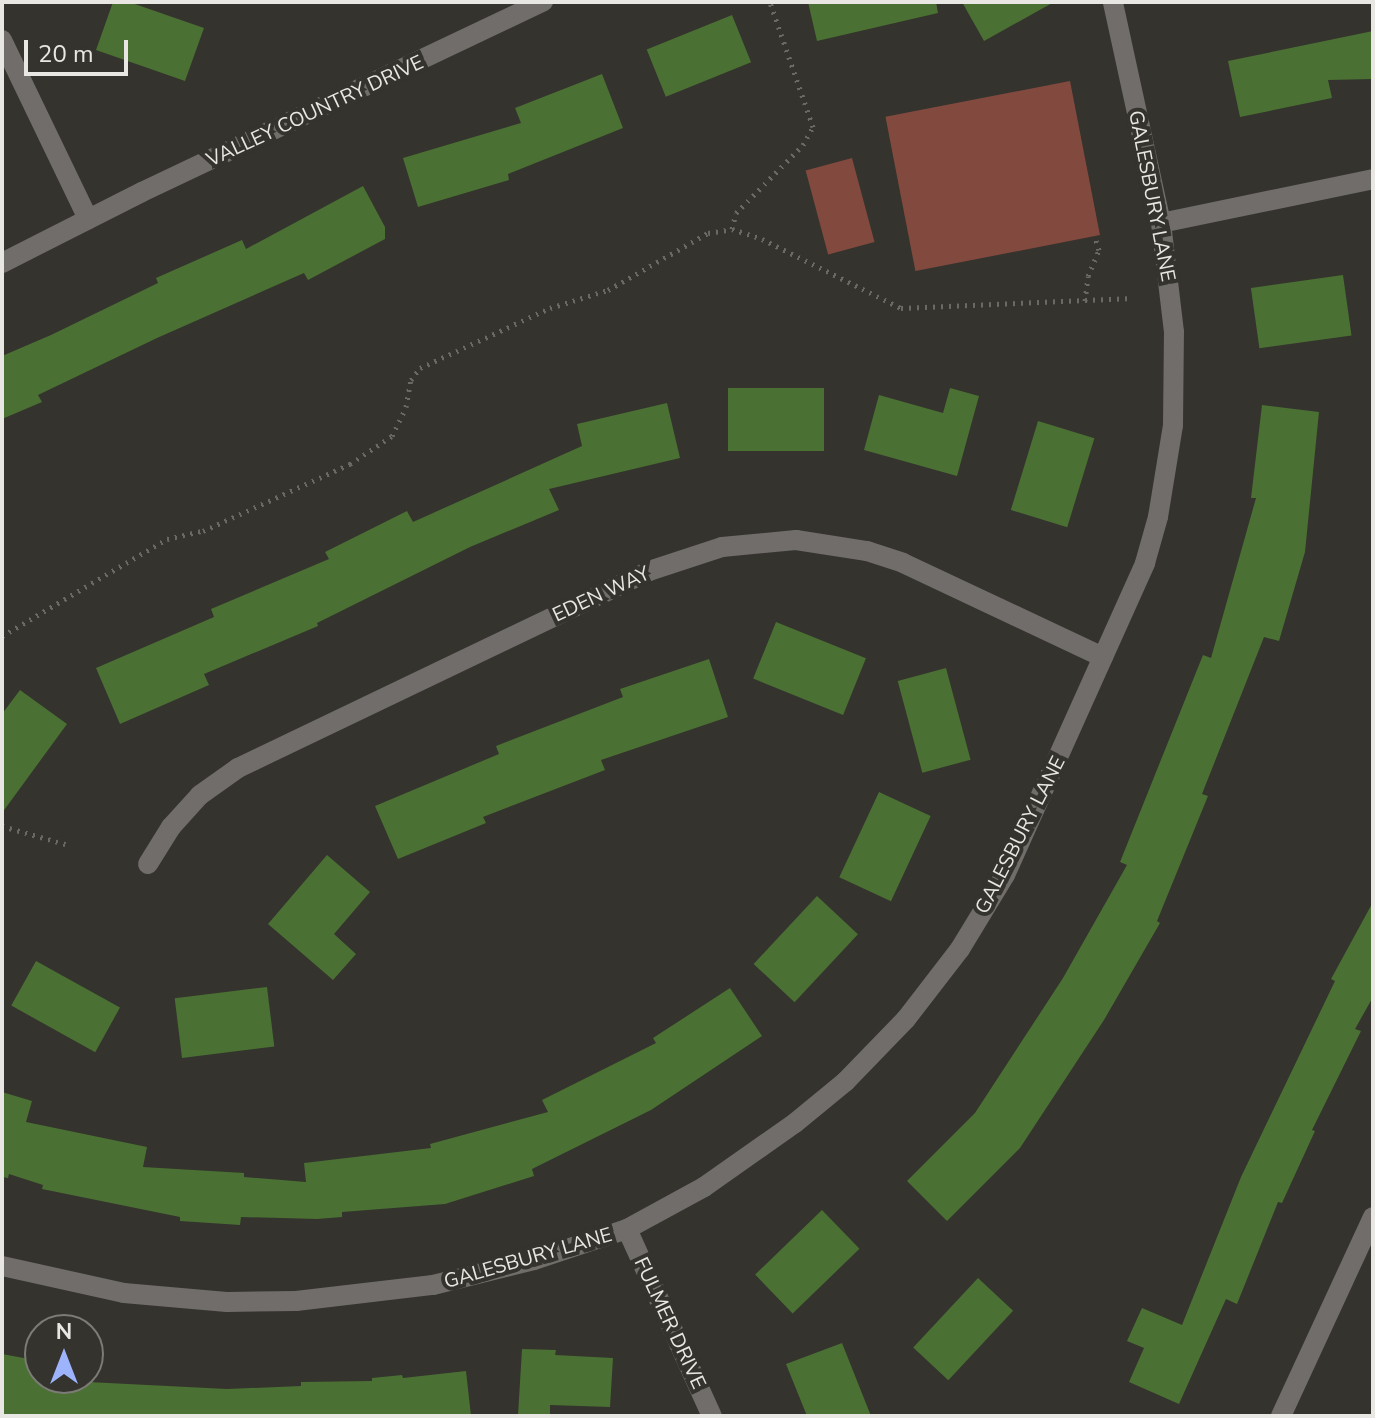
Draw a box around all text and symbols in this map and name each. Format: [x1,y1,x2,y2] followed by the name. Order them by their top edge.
[28,24,132,74] scale bar
[38,38,94,70] text: 20 m
[203,50,427,172] street label: VALLEY COUNTRY DRIVE
[1124,109,1180,283] street label: GALESBURY LANE
[549,561,653,627] street label: EDEN WAY
[970,752,1070,918] street label: GALESBURY LANE
[441,1223,615,1293] street label: GALESBURY LANE
[629,1253,711,1393] street label: FULMER DRIVE
[24,1314,104,1394] north arrow
[56,1317,72,1347] text: N

